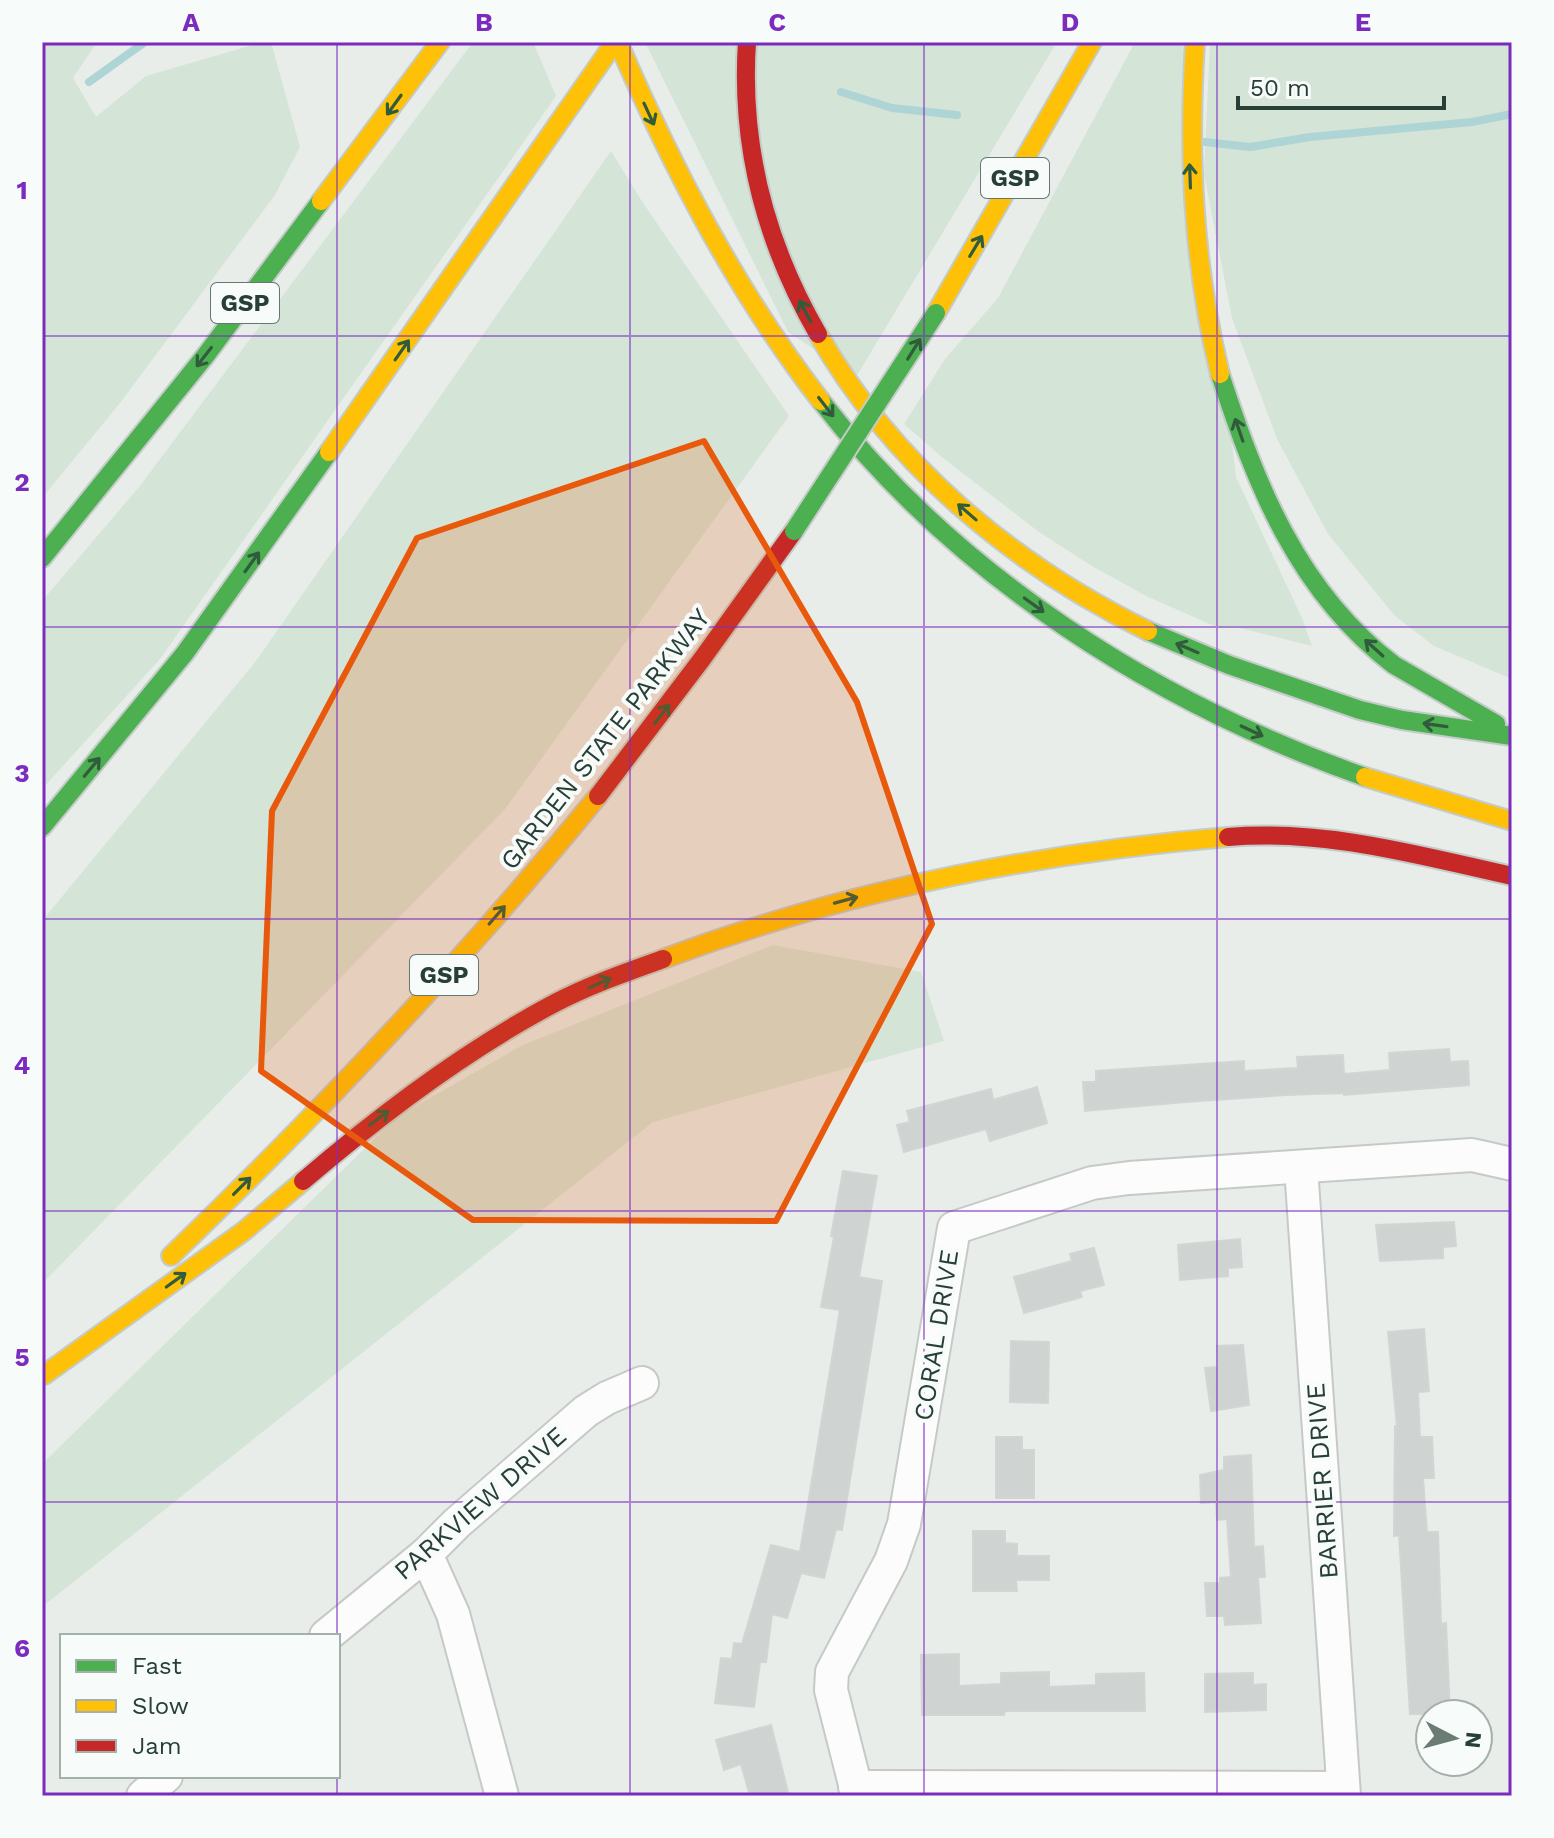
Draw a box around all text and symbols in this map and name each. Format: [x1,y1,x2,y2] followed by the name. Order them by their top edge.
[182,7,200,37] text: A
[475,7,493,37] text: B
[768,7,786,37] text: C
[1061,7,1079,37] text: D
[1355,7,1371,37] text: E
[1238,60,1444,110] scale bar
[1250,74,1310,102] text: 50 m
[386,94,403,115] one-way arrow
[642,101,657,125] one-way arrow
[981,158,1049,198] road number: GSP
[1182,163,1197,190] one-way arrow
[16,175,28,205] text: 1
[968,235,984,258] one-way arrow
[211,283,279,323] road number: GSP
[796,300,812,323] one-way arrow
[906,338,922,361] one-way arrow
[394,339,410,361] one-way arrow
[195,346,212,367] one-way arrow
[817,396,834,418] one-way arrow
[1230,418,1245,443] one-way arrow
[14,467,30,497] text: 2
[958,503,978,521] one-way arrow
[243,552,260,573] one-way arrow
[1023,597,1044,614] one-way arrow
[494,603,716,875] street label: GARDEN STATE PARKWAY
[1365,639,1385,657] one-way arrow
[1175,640,1200,655] one-way arrow
[653,704,670,725] one-way arrow
[1423,717,1448,732] one-way arrow
[1239,724,1263,739] one-way arrow
[83,757,101,778] one-way arrow
[14,758,30,788] text: 3
[832,891,858,906] one-way arrow
[488,905,506,925] one-way arrow
[410,955,478,995] road number: GSP
[587,974,612,989] one-way arrow
[14,1050,31,1080] text: 4
[367,1109,389,1126] one-way arrow
[232,1177,251,1196] one-way arrow
[908,1247,964,1423] street label: CORAL DRIVE
[164,1272,186,1288] one-way arrow
[14,1342,30,1372] text: 5
[1300,1382,1344,1580] street label: BARRIER DRIVE
[388,1420,572,1586] street label: PARKVIEW DRIVE
[14,1633,30,1663] text: 6
[60,1634,340,1778] legend
[132,1652,182,1680] text: Fast
[132,1692,189,1720] text: Slow
[1414,1698,1494,1778] north arrow
[1460,1731,1487,1749] text: N
[132,1732,182,1760] text: Jam

